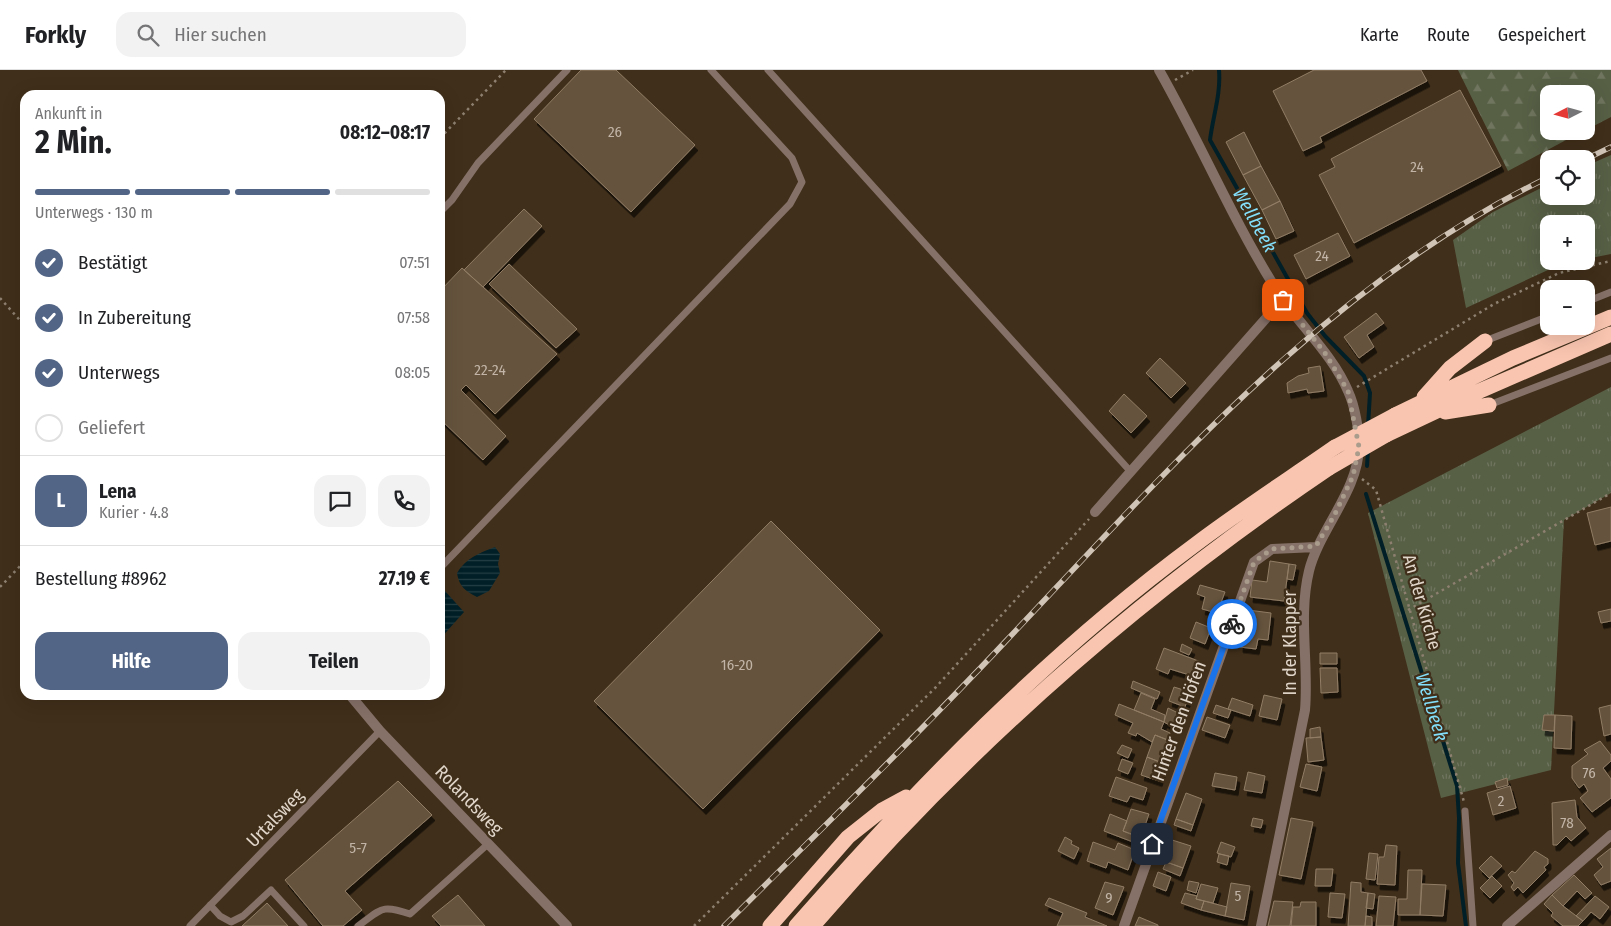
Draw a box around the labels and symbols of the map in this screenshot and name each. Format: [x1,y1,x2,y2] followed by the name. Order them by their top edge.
[1540,85,1595,140] north arrow
[608,123,622,141] house number: 26
[1410,158,1424,176] house number: 24
[1228,184,1282,256] water label: Wellbeek
[1315,247,1329,265] house number: 24
[1262,279,1304,321] pin
[474,361,506,379] house number: 22-24
[1398,552,1446,652] street label: An der Kirche
[1279,590,1301,695] street label: In der Klapper
[1207,599,1257,649] courier
[721,656,753,674] house number: 16-20
[1147,658,1211,784] street label: Hinter den Höfen
[1411,670,1453,744] water label: Wellbeek
[430,761,508,840] street label: Rolandsweg
[1582,764,1596,782] house number: 76
[242,784,309,852] street label: Urtalsweg
[1498,792,1505,810] house number: 2
[1560,814,1574,832] house number: 78
[1131,823,1173,865] pin
[349,839,367,857] house number: 5-7
[1235,887,1242,905] house number: 5
[1105,889,1113,907] house number: 9

